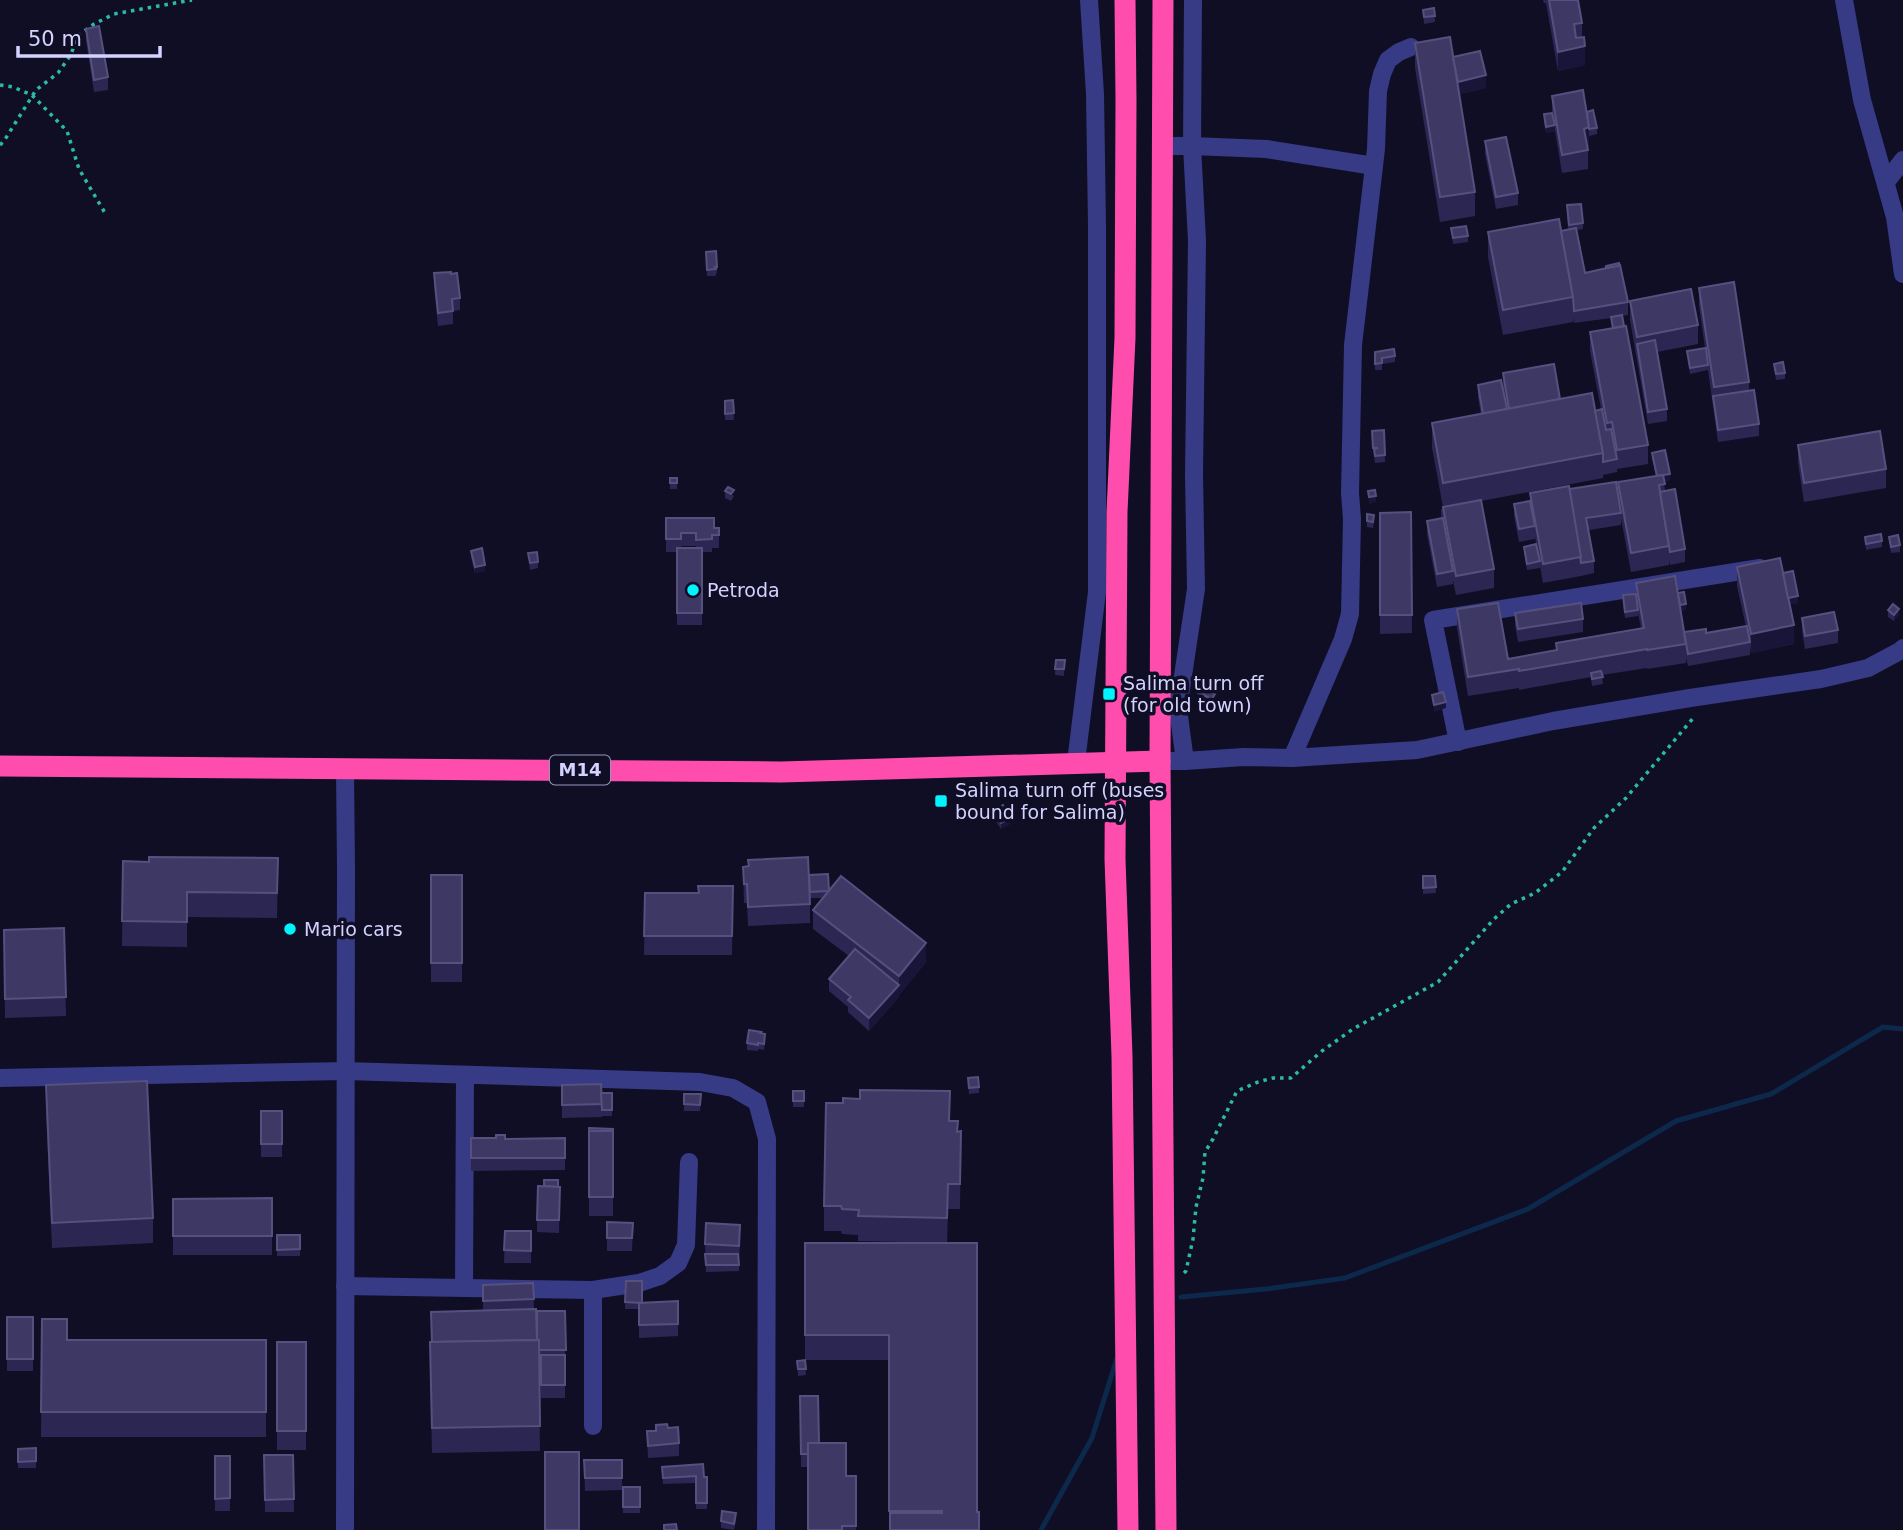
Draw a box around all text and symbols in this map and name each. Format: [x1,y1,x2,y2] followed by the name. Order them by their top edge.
[18,14,159,58] scale bar
[28,27,82,51] text: 50 m
[707,579,780,601] place label: Petroda
[685,582,701,598] marker: Petroda
[1123,672,1264,716] place label: Salima turn off (for old town)
[1101,686,1117,702] marker: Salima turn off (for old town)
[550,756,610,784] road number: M14
[955,779,1164,823] place label: Salima turn off (buses bound for Salima)
[933,793,949,809] marker: Salima turn off (buses bound for Salima)
[304,918,403,940] place label: Mario cars
[282,921,298,937] marker: Mario cars

